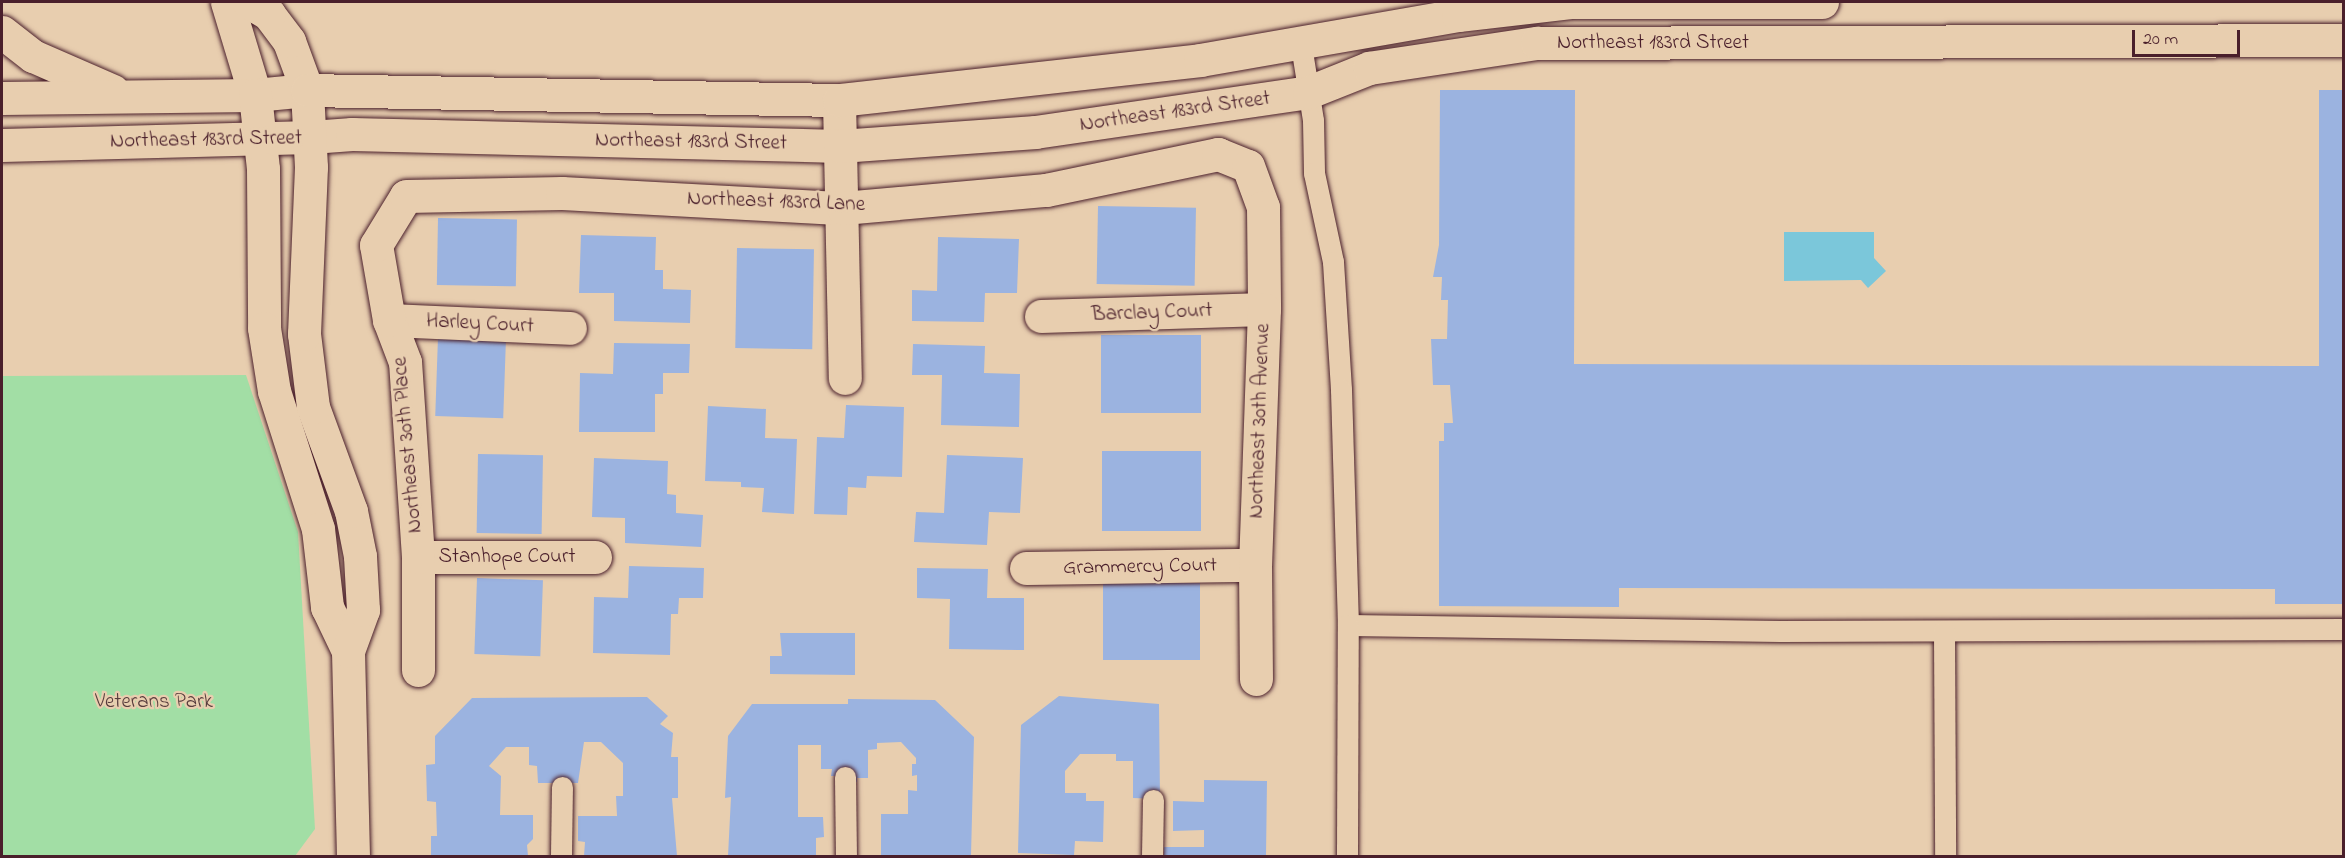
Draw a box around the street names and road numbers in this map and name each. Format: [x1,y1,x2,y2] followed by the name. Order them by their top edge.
[1557,30,1749,56] street label: Northeast 183rd Street
[1078,86,1272,138] street label: Northeast 183rd Street
[110,126,302,154] street label: Northeast 183rd Street
[595,128,787,156] street label: Northeast 183rd Street
[687,186,865,218] street label: Northeast 183rd Lane
[1091,298,1213,328] street label: Barclay Court
[425,309,535,339] street label: Harley Court
[1244,323,1276,519] street label: Northeast 30th Avenue
[388,356,428,534] street label: Northeast 30th Place
[438,544,576,570] street label: Stanhope Court
[1063,553,1217,581] street label: Grammercy Court

